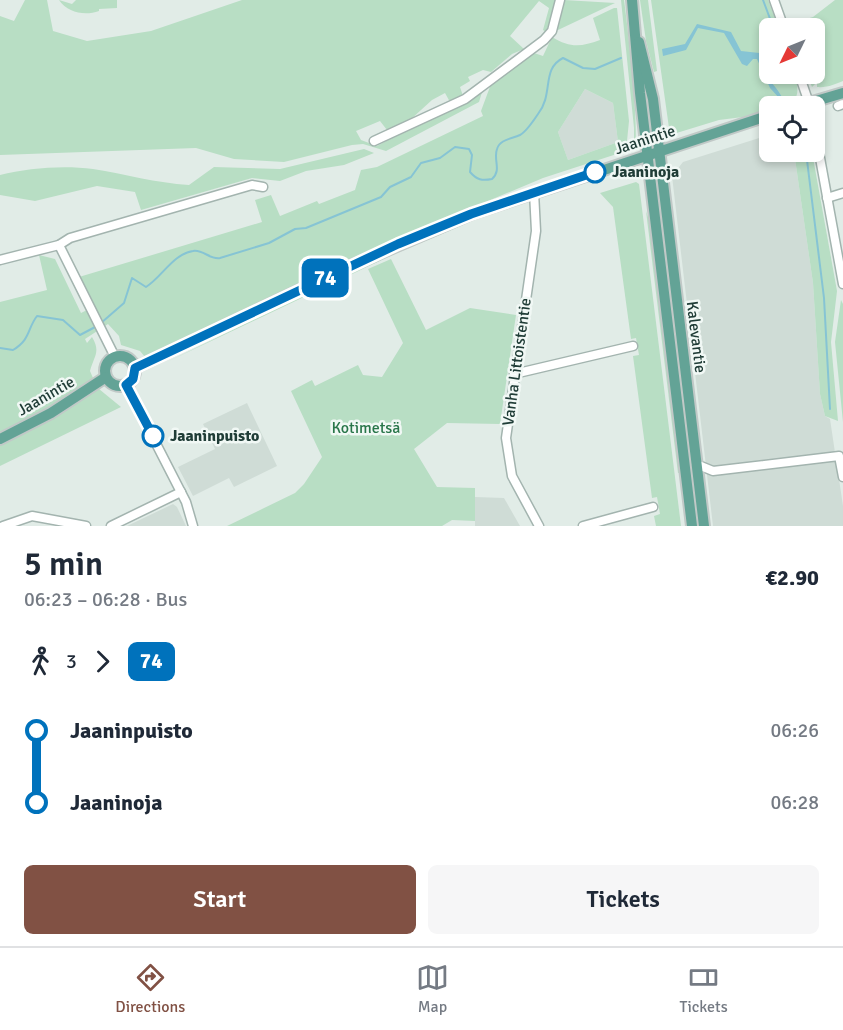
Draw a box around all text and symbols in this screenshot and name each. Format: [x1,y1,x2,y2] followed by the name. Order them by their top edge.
[759,18,825,84] north arrow
[759,18,825,162] map controls
[759,96,825,162] button: locate
[612,121,678,159] street label: Jaanintie
[584,161,606,183] marker: Jaaninoja
[612,162,679,182] place label: Jaaninoja
[298,258,352,298] line badge: 74
[314,265,336,291] text: 74
[498,297,536,427] street label: Vanha Littoistentie
[682,300,710,374] street label: Kalevantie
[14,372,78,420] street label: Jaanintie
[332,418,400,438] park label: Kotimetsä
[142,425,164,447] marker: Jaaninpuisto
[170,426,259,446] place label: Jaaninpuisto
[24,544,103,585] text: 5 min
[765,564,819,591] text: €2.90
[24,587,187,612] text: 06:23 – 06:28 · Bus
[24,645,57,678] icon: walk
[86,645,119,678] icon: forward
[140,648,163,674] text: 74
[66,649,77,674] text: 3
[70,717,193,744] text: Jaaninpuisto
[770,718,819,743] text: 06:26
[70,789,163,816] text: Jaaninoja
[770,790,819,815] text: 06:28
[24,865,416,934] button: Start
[428,865,819,934] button: Tickets
[115,961,185,1017] tab: Directions
[416,961,449,1017] tab: Map
[680,961,728,1017] tab: Tickets

